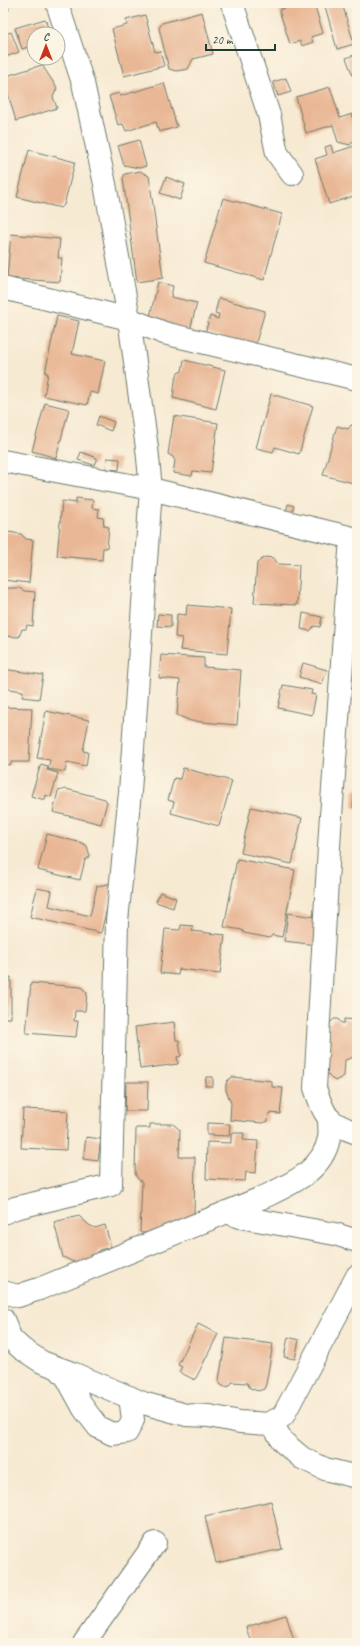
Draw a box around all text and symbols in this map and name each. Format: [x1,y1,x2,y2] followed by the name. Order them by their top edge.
[26,26,66,66] north arrow
[206,26,275,52] scale bar
[43,29,50,43] text: С
[212,32,234,48] text: 20 m

